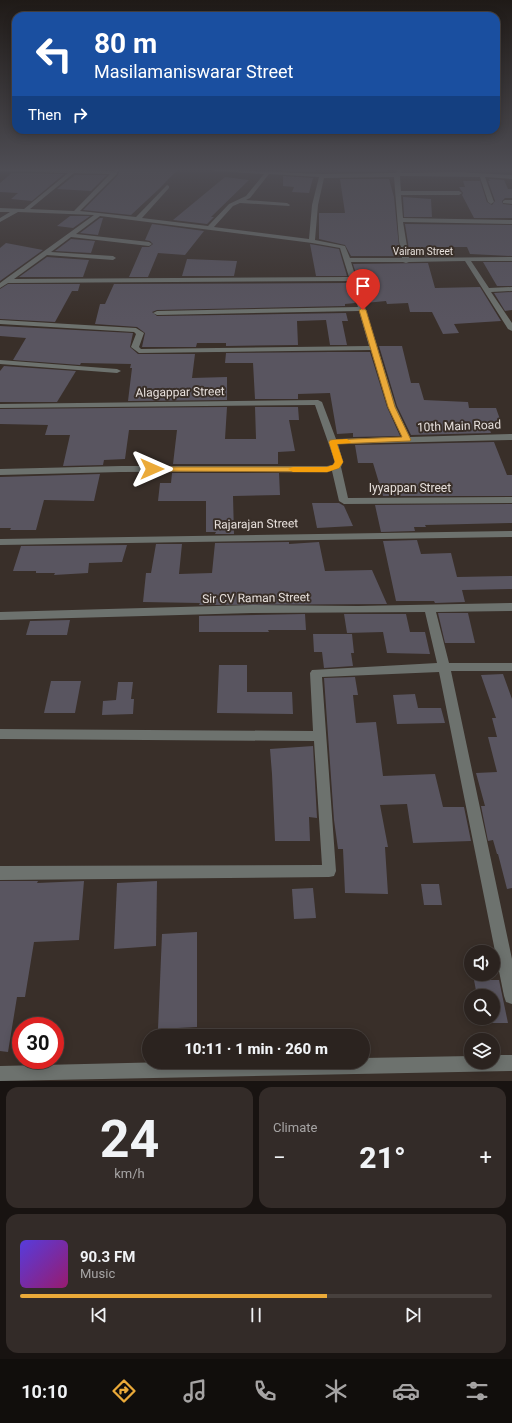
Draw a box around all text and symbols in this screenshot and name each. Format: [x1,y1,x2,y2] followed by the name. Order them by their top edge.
[94,27,157,60] text: 80 m
[28,28,80,80] icon: left
[94,61,293,82] text: Masilamaniswarar Street
[69,104,91,126] icon: right
[28,106,61,124] text: Then
[393,246,453,257] street label: Vairam Street
[346,269,380,310] pin
[352,275,374,297] icon: arrive
[135,384,225,400] street label: Alagappar Street
[417,418,501,434] street label: 10th Main Road
[131,448,173,490] position arrow
[369,481,451,495] street label: Iyyappan Street
[214,516,298,532] street label: Rajarajan Street
[202,590,310,606] street label: Sir CV Raman Street
[464,945,500,1069] map controls
[464,945,500,981] button: sound
[464,989,500,1025] button: search
[12,1017,64,1069] speed limit sign: 30
[464,1033,500,1069] button: layers
[184,1040,328,1058] text: 10:11 · 1 min · 260 m
[100,1109,159,1170] text: 24
[273,1120,317,1135] text: Climate
[359,1140,406,1175] text: 21°
[273,1145,286,1170] text: −
[480,1145,492,1170] text: +
[114,1166,145,1181] text: km/h
[80,1248,135,1266] text: 90.3 FM
[80,1266,115,1281] text: Music
[88,1304,110,1326] icon: previous
[245,1304,267,1326] icon: pause
[402,1304,424,1326] icon: next
[110,1377,138,1405] icon: directions
[181,1377,209,1405] icon: music
[251,1377,279,1405] icon: phone
[322,1377,350,1405] icon: climate
[392,1377,420,1405] icon: car
[463,1377,491,1405] icon: filters
[21,1381,68,1402] text: 10:10

